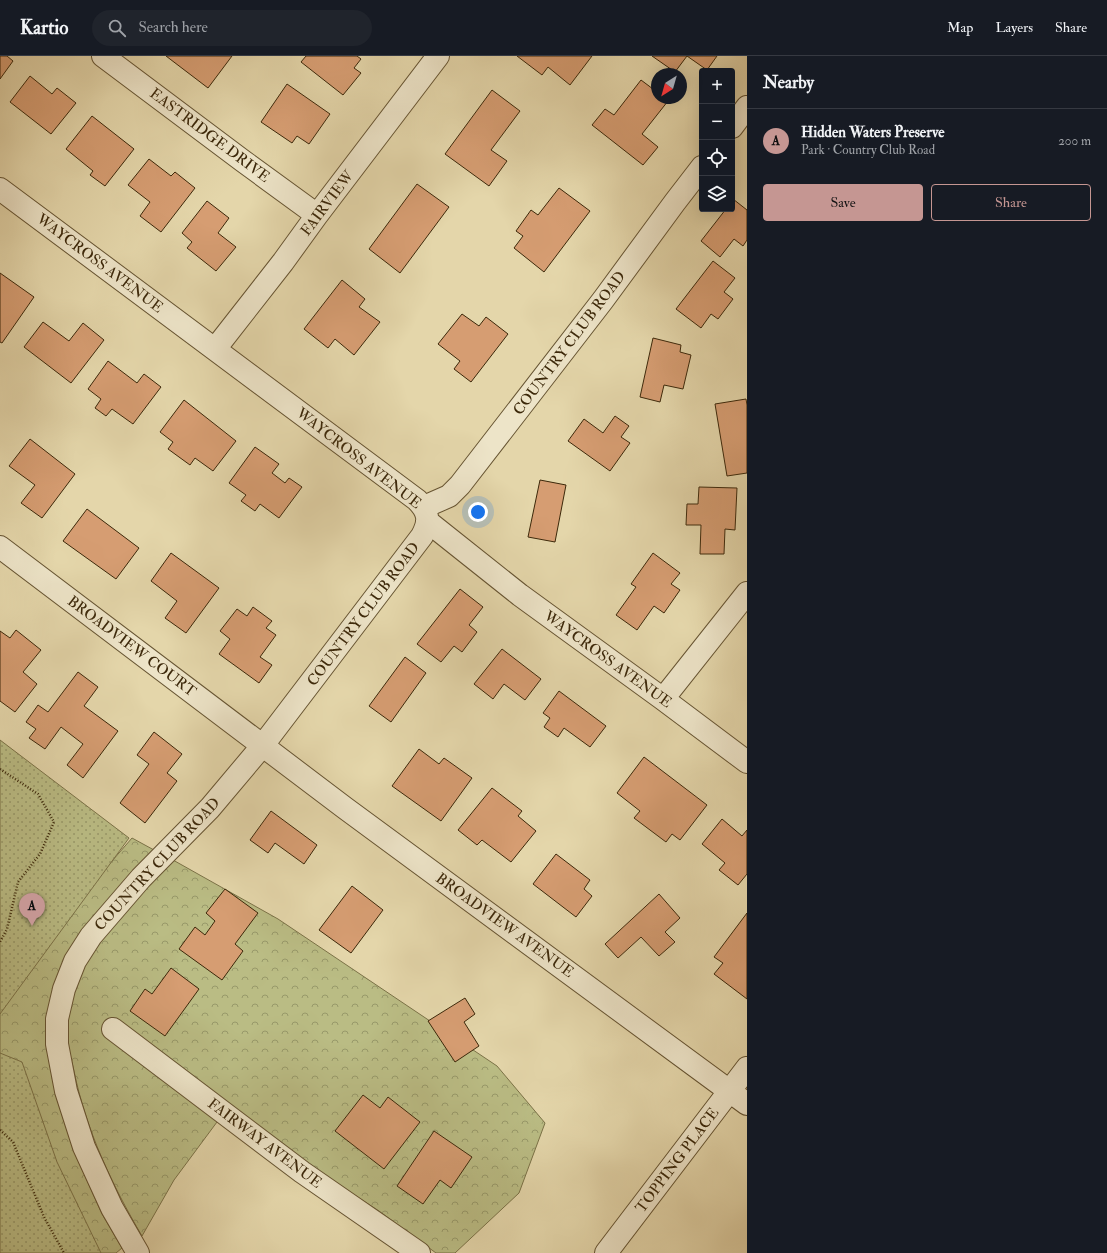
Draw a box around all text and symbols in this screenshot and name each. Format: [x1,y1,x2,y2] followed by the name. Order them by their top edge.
[92,10,372,46] search box
[20,16,68,40] text: Kartio
[106,17,128,39] icon: search
[138,18,208,37] text: Search here
[947,19,973,36] text: Map
[995,19,1033,36] text: Layers
[1055,19,1087,36] text: Share
[651,68,687,104] north arrow
[699,68,735,212] map controls
[699,68,735,104] button: +
[763,72,814,93] text: Nearby
[146,84,274,187] street label: EASTRIDGE DRIVE
[699,104,735,140] button: −
[801,123,944,142] text: Hidden Waters Preserve
[772,133,780,149] text: A
[1058,133,1091,149] text: 200 m
[699,140,735,176] button: locate
[801,142,935,158] text: Park · Country Club Road
[297,166,359,240] street label: FAIRVIEW
[699,176,735,212] button: layers
[763,184,923,221] button: Save
[931,184,1091,221] button: Share
[32,209,167,317] street label: WAYCROSS AVENUE
[509,267,630,419] street label: COUNTRY CLUB ROAD
[292,403,425,513] street label: WAYCROSS AVENUE
[468,502,488,522] your location
[303,538,424,690] street label: COUNTRY CLUB ROAD
[63,592,200,701] street label: BROADVIEW COURT
[539,606,676,712] street label: WAYCROSS AVENUE
[91,794,224,935] street label: COUNTRY CLUB ROAD
[432,869,578,982] street label: BROADVIEW AVENUE
[19,893,45,926] pin: A
[204,1094,326,1193] street label: FAIRWAY AVENUE
[632,1104,723,1217] street label: TOPPING PLACE

